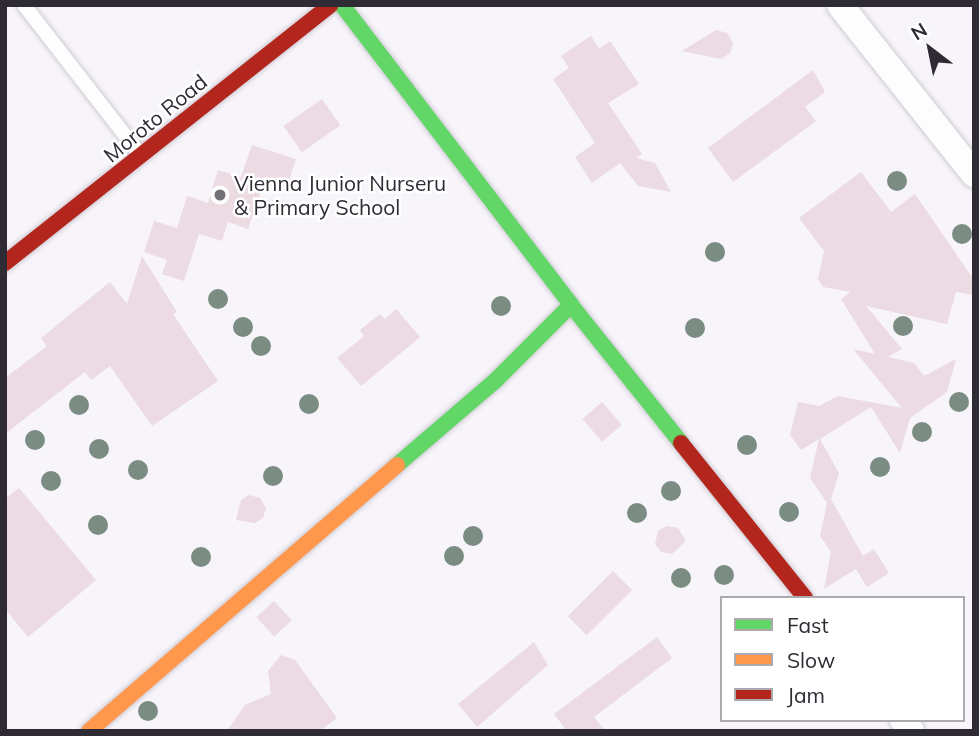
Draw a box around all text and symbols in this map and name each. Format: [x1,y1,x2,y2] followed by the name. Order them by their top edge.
[895,14,965,84] north arrow
[906,17,931,45] text: N
[98,69,212,167] street label: Moroto Road
[234,170,446,220] place label: Vienna Junior Nurseru & Primary School
[212,187,228,203] marker: Vienna Junior Nurseru & Primary School
[720,596,965,722] legend
[787,612,829,638] text: Fast
[787,647,835,673] text: Slow
[787,682,825,708] text: Jam

